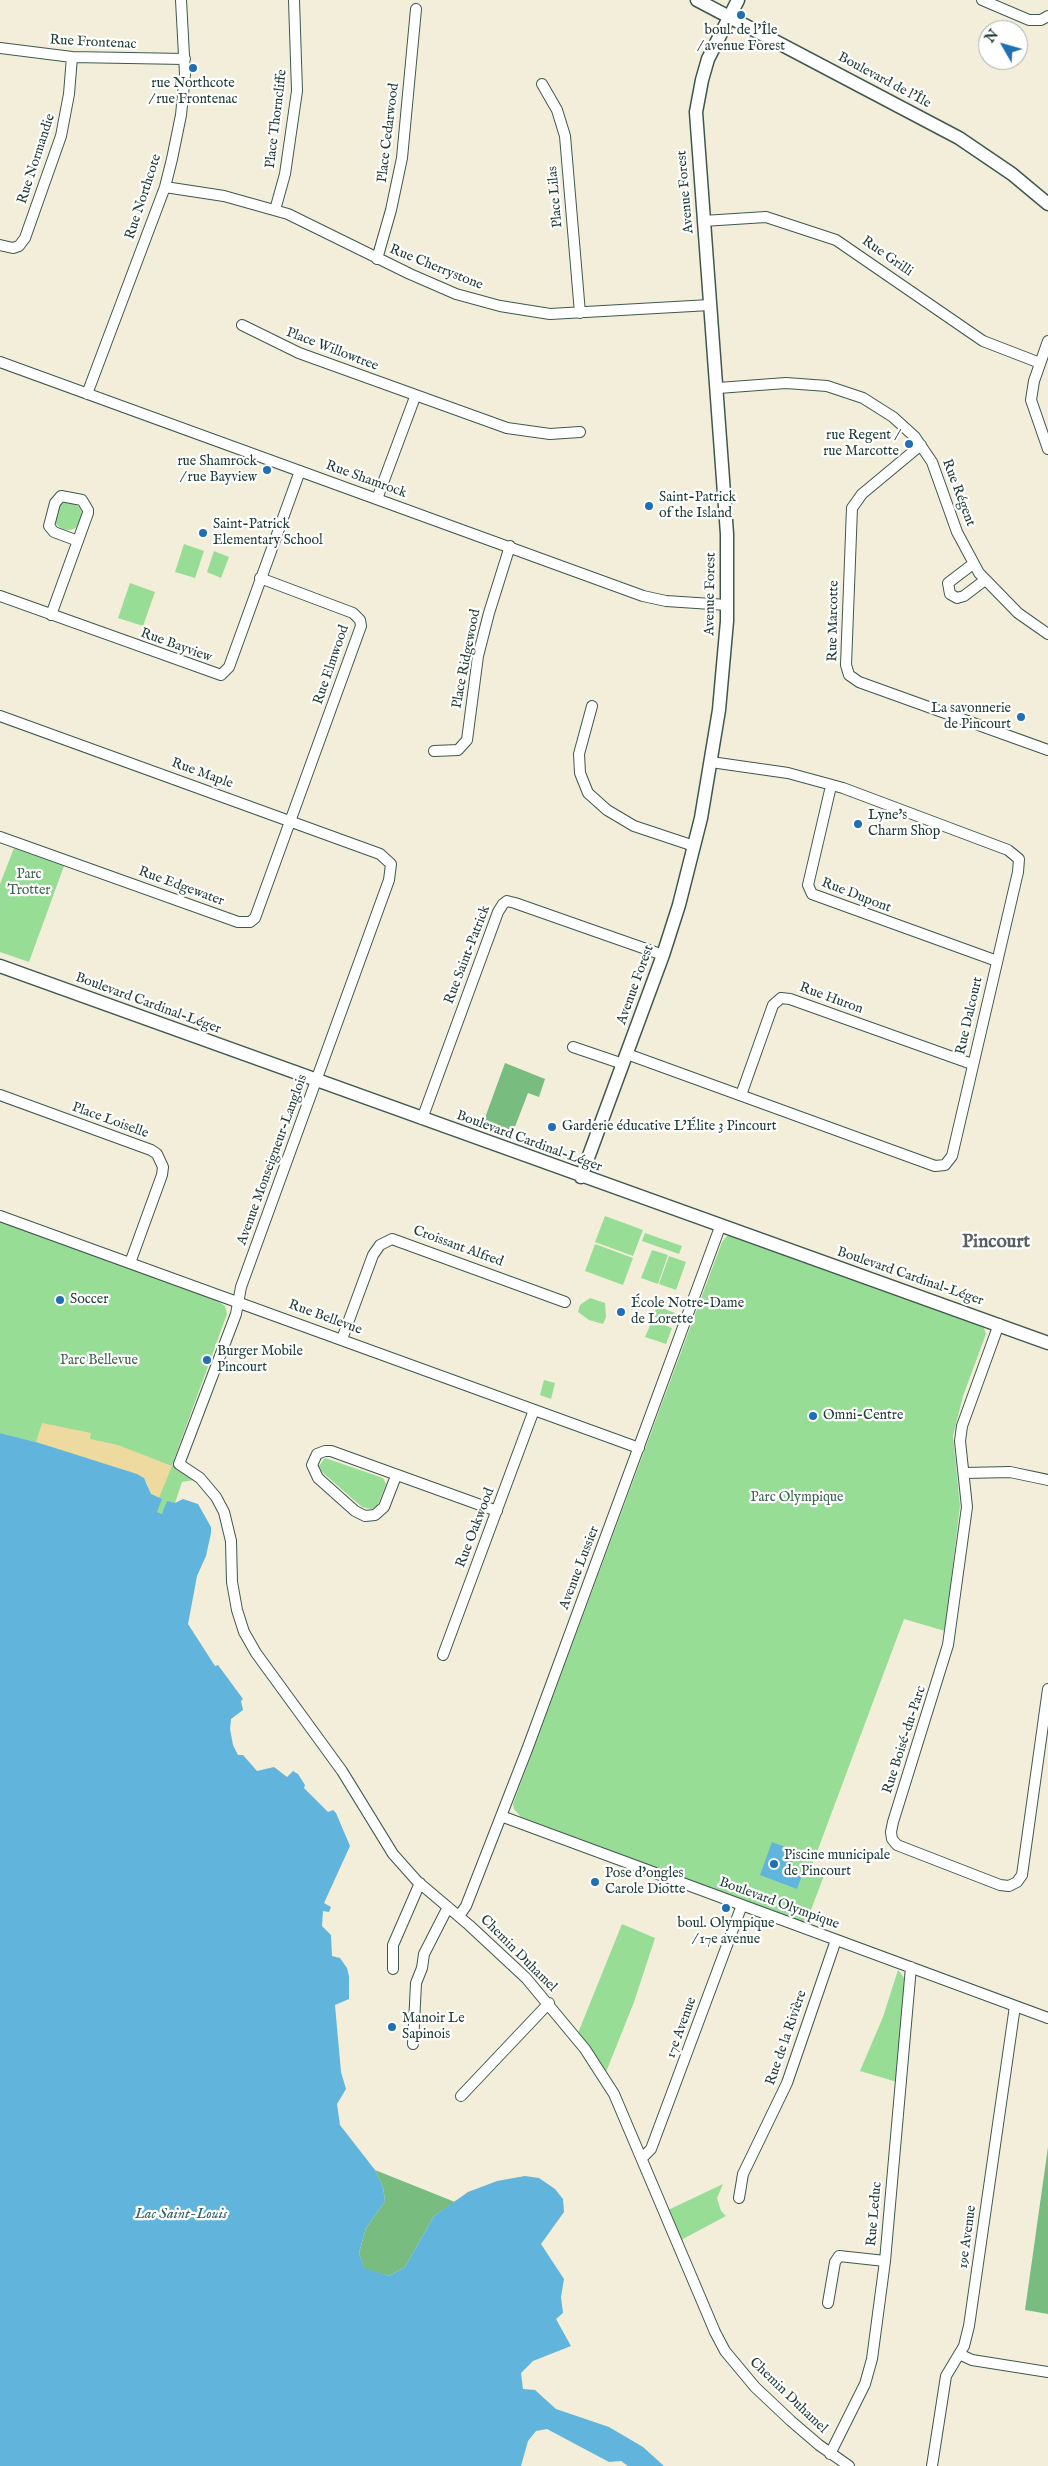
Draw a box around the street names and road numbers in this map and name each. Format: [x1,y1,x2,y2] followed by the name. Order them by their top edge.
[49,32,137,54] street label: Rue Frontenac
[835,49,933,113] street label: Boulevard de l'Île
[263,69,291,169] street label: Place Thorncliffe
[375,82,403,184] street label: Place Cedarwood
[15,112,59,206] street label: Rue Normandie
[674,150,698,234] street label: Avenue Forest
[122,152,166,242] street label: Rue Northcote
[545,165,567,229] street label: Place Lilas
[858,233,916,281] street label: Rue Grilli
[387,242,485,294] street label: Rue Cherrystone
[283,325,381,375] street label: Place Willowtree
[938,457,978,529] street label: Rue Régent
[323,458,409,502] street label: Rue Shamrock
[702,552,720,636] street label: Avenue Forest
[825,580,843,662] street label: Rue Marcotte
[449,608,485,710] street label: Place Ridgewood
[311,623,353,707] street label: Rue Elmwood
[138,625,214,667] street label: Rue Bayview
[169,755,235,793] street label: Rue Maple
[136,864,226,910] street label: Rue Edgewater
[819,875,893,917] street label: Rue Dupont
[441,903,495,1007] street label: Rue Saint-Patrick
[614,943,658,1027] street label: Avenue Forest
[73,970,223,1038] street label: Boulevard Cardinal-Léger
[953,976,987,1056] street label: Rue Dalcourt
[797,980,865,1018] street label: Rue Huron
[234,1072,312,1248] street label: Avenue Monseigneur-Langlois
[69,1099,151,1143] street label: Place Loiselle
[454,1108,604,1176] street label: Boulevard Cardinal-Léger
[411,1223,505,1271] street label: Croissant Alfred
[834,1244,986,1310] street label: Boulevard Cardinal-Léger
[286,1297,364,1339] street label: Rue Bellevue
[453,1486,499,1570] street label: Rue Oakwood
[556,1524,604,1612] street label: Avenue Lussier
[880,1684,930,1796] street label: Rue Boisé-du-Parc
[717,1874,841,1934] street label: Boulevard Olympique
[476,1912,560,1996] street label: Chemin Duhamel
[763,1988,811,2088] street label: Rue de la Rivière
[663,1995,701,2061] street label: 17e Avenue
[864,2181,886,2247] street label: Rue Leduc
[955,2204,981,2270] street label: 19e Avenue
[745,2355,831,2437] street label: Chemin Duhamel

